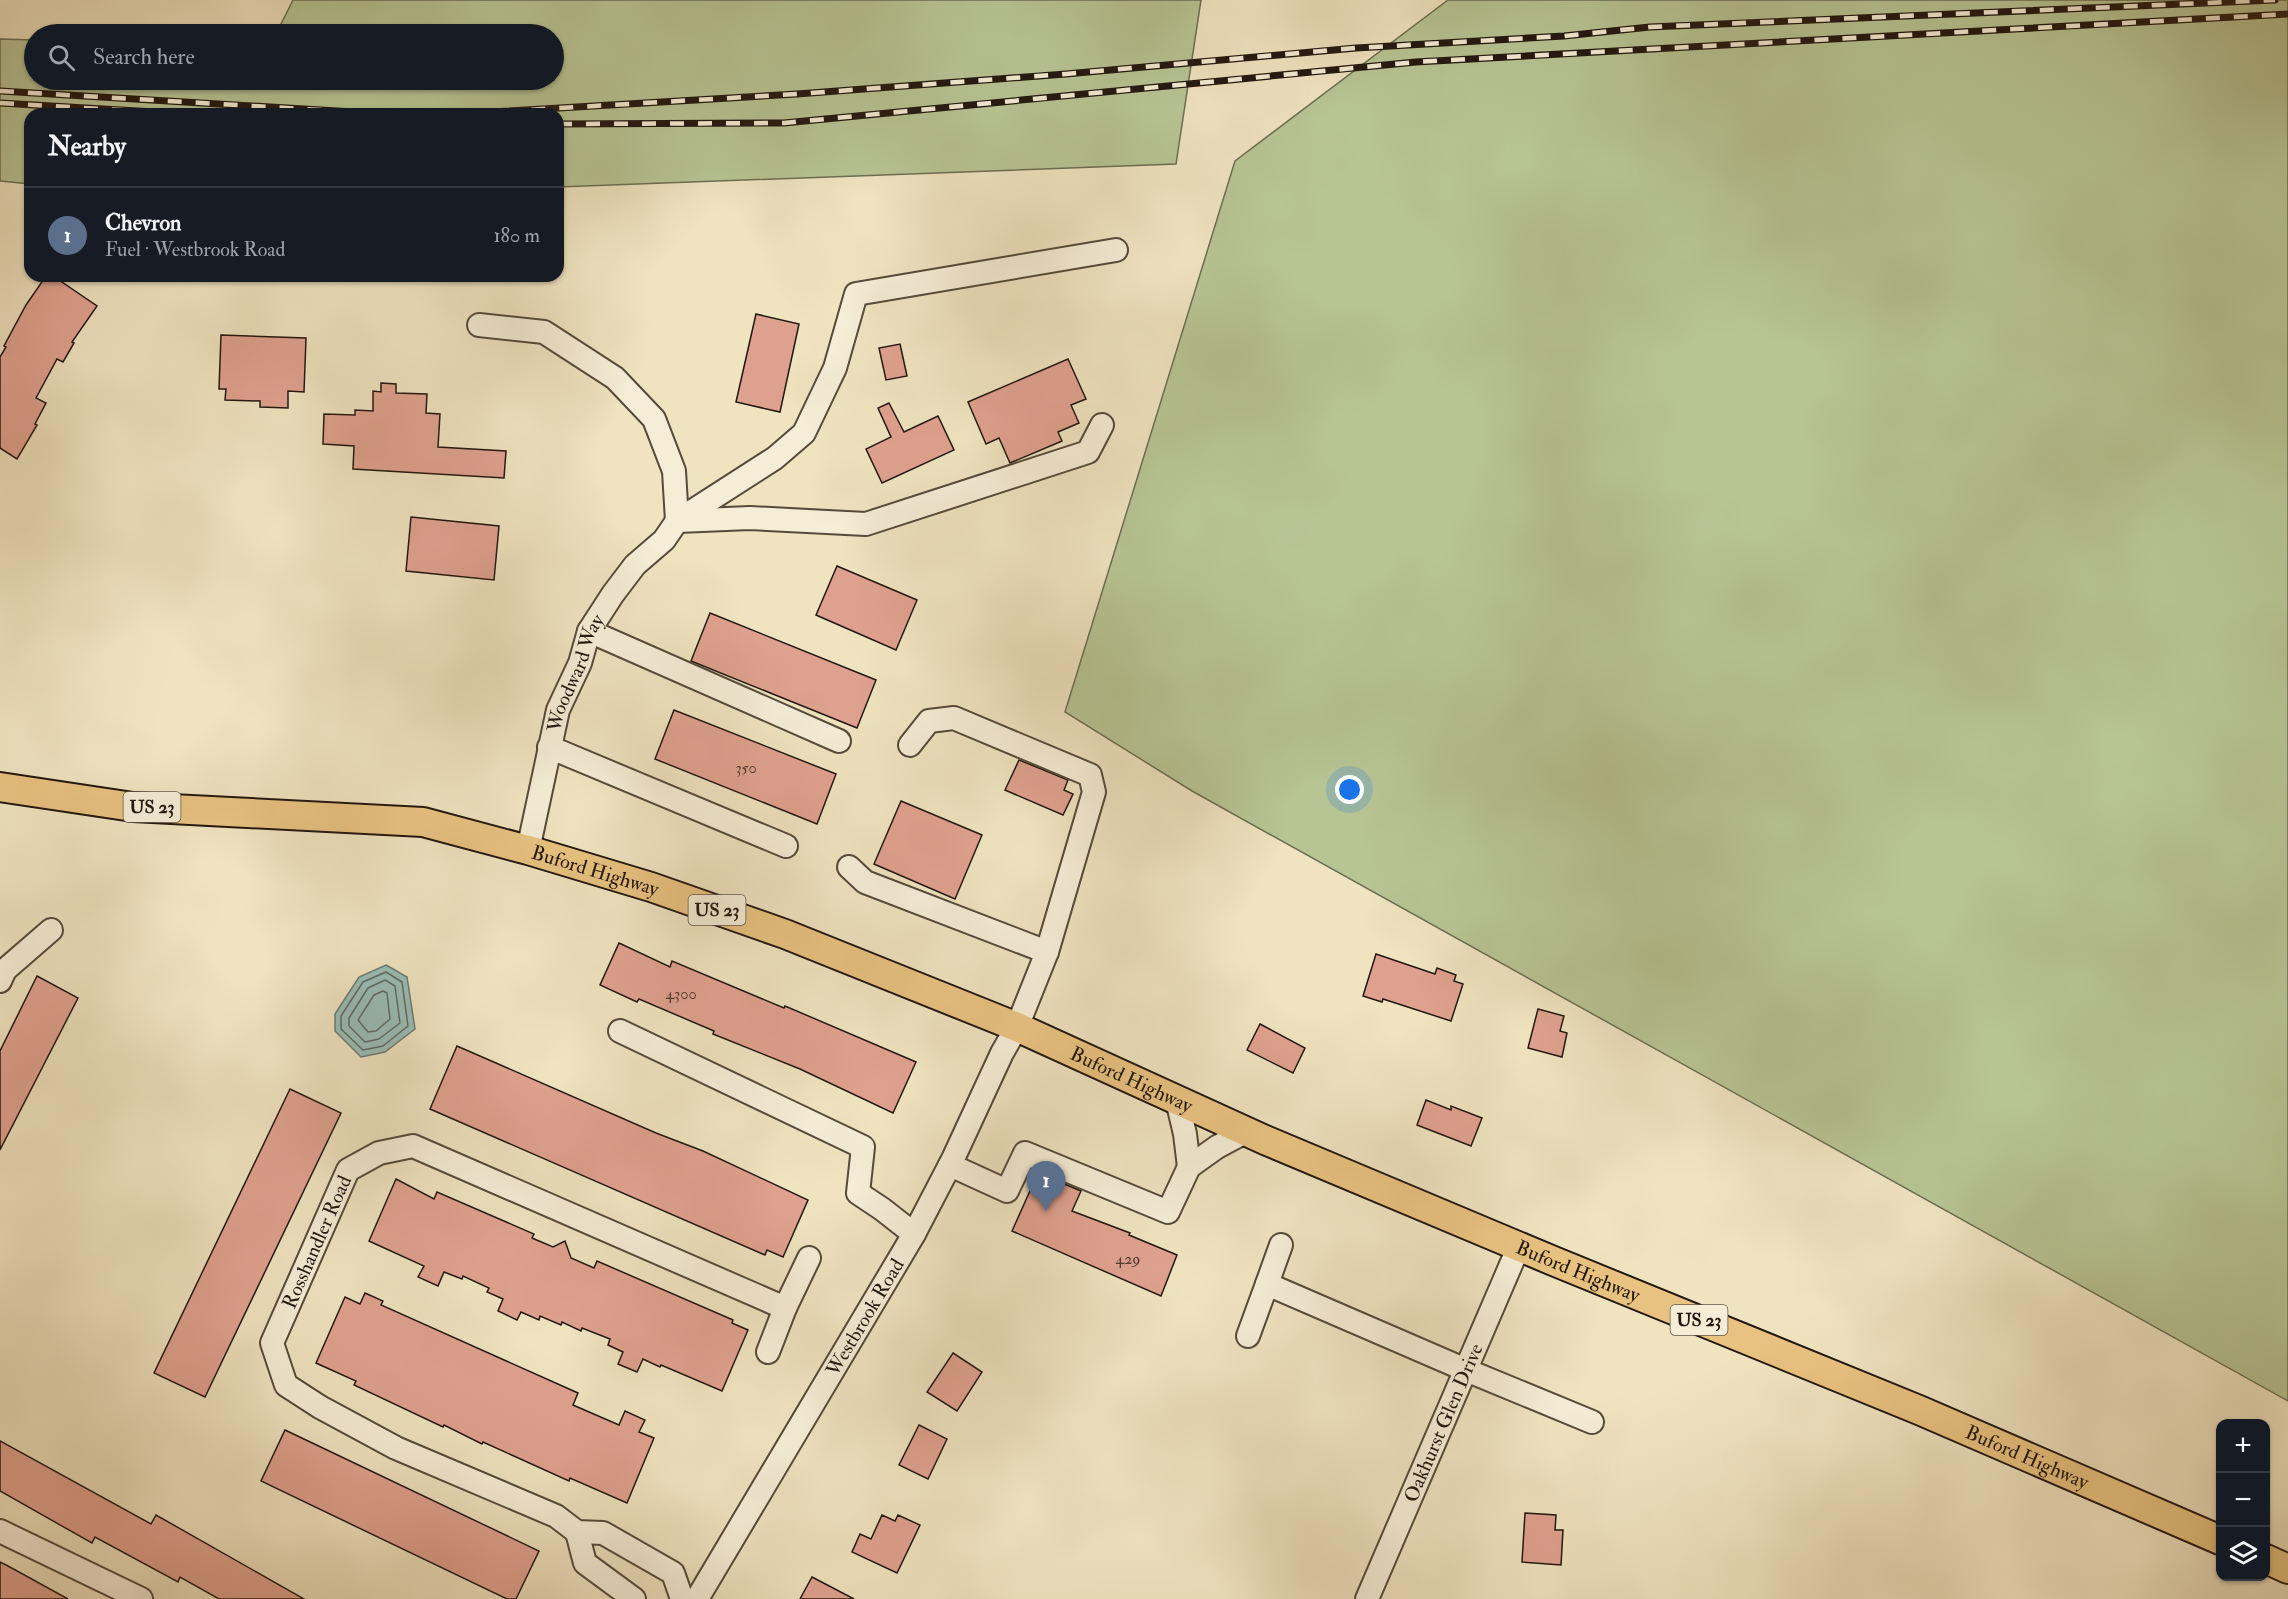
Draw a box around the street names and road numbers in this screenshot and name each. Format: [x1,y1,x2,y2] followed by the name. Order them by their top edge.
[542,608,610,735] street label: Woodward Way
[124,792,180,822] road number: US 23
[529,840,664,902] street label: Buford Highway
[688,895,746,925] road number: US 23
[1066,1041,1198,1119] street label: Buford Highway
[277,1171,357,1313] street label: Rosshandler Road
[1512,1235,1645,1308] street label: Buford Highway
[820,1254,910,1381] street label: Westbrook Road
[1670,1305,1728,1335] road number: US 23
[1398,1340,1489,1506] street label: Oakhurst Glen Drive
[1962,1420,2094,1495] street label: Buford Highway

